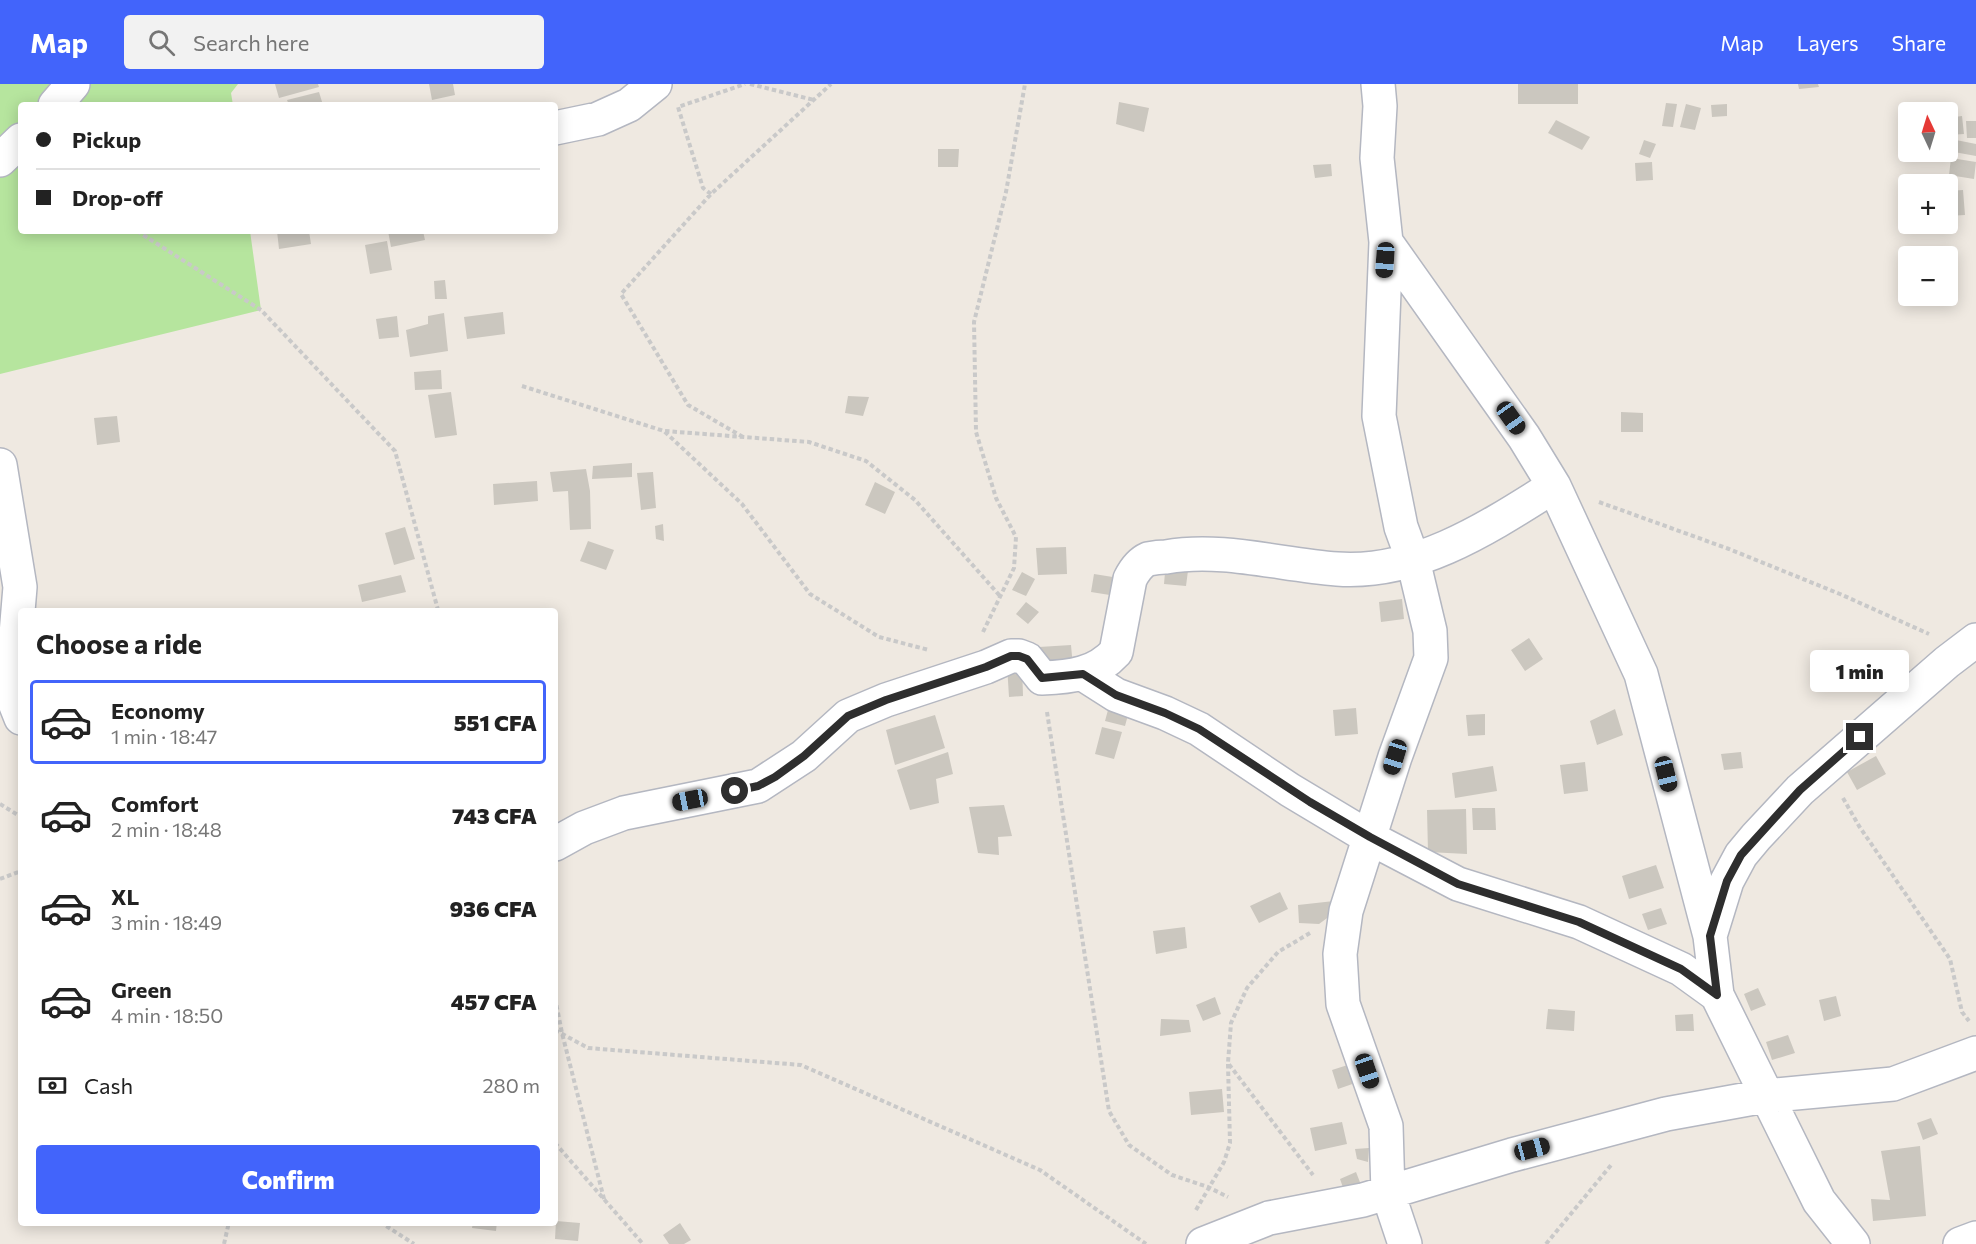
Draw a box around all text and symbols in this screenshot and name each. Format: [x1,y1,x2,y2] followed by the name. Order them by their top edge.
[124,15,544,69] search box
[30,25,88,59] text: Map
[145,26,178,59] icon: search
[193,29,309,56] text: Search here
[1720,30,1764,55] text: Map
[1797,30,1859,55] text: Layers
[1892,30,1946,55] text: Share
[1898,102,1958,162] north arrow
[1898,102,1958,306] map controls
[72,126,141,153] text: Pickup
[1898,174,1958,234] button: +
[72,184,163,211] text: Drop-off
[1375,241,1395,279] car
[1898,246,1958,306] button: −
[1493,398,1529,438] car
[36,627,202,660] text: Choose a ride
[1810,650,1910,692] callout: 1 min
[1835,659,1884,683] text: 1 min
[39,695,93,749] icon: car
[111,697,205,724] text: Economy
[454,709,537,736] text: 551 CFA
[1846,723,1873,750] route end
[111,724,217,748] text: 1 min · 18:47
[1381,737,1409,777] car
[1653,754,1679,794] car
[721,777,748,804] route start
[39,788,93,842] icon: car
[671,788,709,812] car
[111,790,199,817] text: Comfort
[452,802,537,829] text: 743 CFA
[111,817,222,841] text: 2 min · 18:48
[39,881,93,935] icon: car
[111,883,139,910] text: XL
[450,895,537,922] text: 936 CFA
[111,910,222,934] text: 3 min · 18:49
[39,974,93,1028] icon: car
[111,976,172,1003] text: Green
[451,988,537,1015] text: 457 CFA
[111,1003,223,1027] text: 4 min · 18:50
[1353,1051,1381,1091] car
[36,1069,69,1102] icon: cash
[84,1072,133,1099] text: Cash
[482,1073,540,1097] text: 280 m
[1512,1136,1552,1162] car
[36,1145,540,1214] button: Confirm

